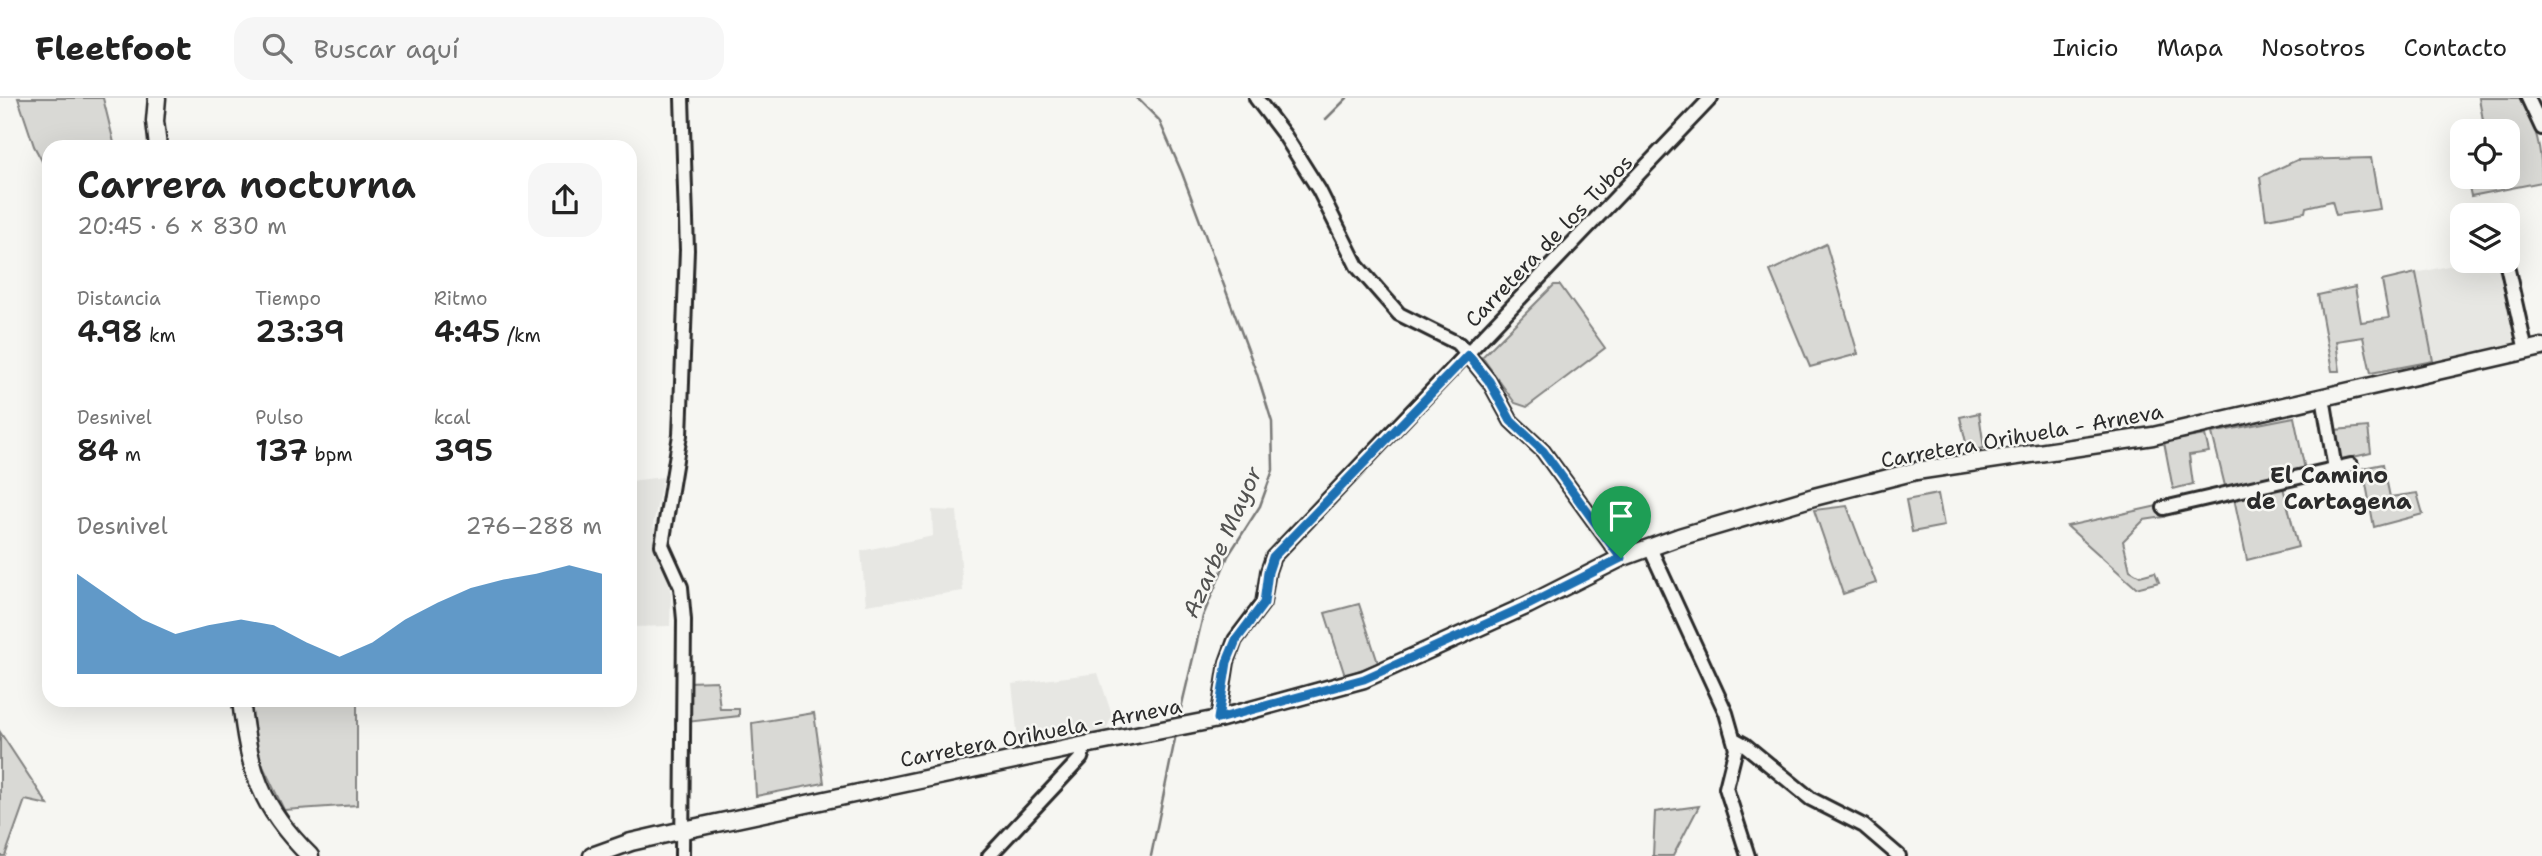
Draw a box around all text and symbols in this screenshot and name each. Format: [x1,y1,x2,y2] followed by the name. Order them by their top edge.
[234,17,724,80] search box
[35,26,192,71] text: Fleetfoot
[258,29,296,67] icon: search
[314,31,459,66] text: Buscar aquí
[2053,32,2119,64] text: Inicio
[2157,32,2223,64] text: Mapa
[2261,32,2366,64] text: Nosotros
[2404,32,2507,64] text: Contacto
[2450,119,2520,273] map controls
[2450,119,2520,189] button: locate
[1459,149,1639,333] street label: Carretera de los Tubos
[77,159,416,210] text: Carrera nocturna
[528,163,602,237] button: share
[2450,203,2520,273] button: layers
[77,211,287,241] text: 20:45 · 6 × 830 m
[77,286,161,311] text: Distancia
[255,286,321,311] text: Tiempo
[434,286,488,311] text: Ritmo
[77,311,143,352] text: 4.98
[255,311,345,352] text: 23:39
[434,311,500,352] text: 4:45
[143,323,176,348] text: km
[500,323,541,348] text: /km
[1879,397,2165,475] street label: Carretera Orihuela - Arneva
[77,405,152,430] text: Desnivel
[255,405,304,430] text: Pulso
[434,405,471,430] text: kcal
[77,430,118,471] text: 84
[255,430,308,471] text: 137
[434,430,493,471] text: 395
[118,442,141,467] text: m
[308,442,353,467] text: bpm
[2246,460,2412,516] district label: El Camino de Cartagena
[1175,461,1269,622] water label: Azarbe Mayor
[1591,486,1651,558] pin
[1602,497,1640,535] icon: arrive
[77,511,168,541] text: Desnivel
[465,511,602,541] text: 276–288 m
[898,692,1184,774] street label: Carretera Orihuela - Arneva

